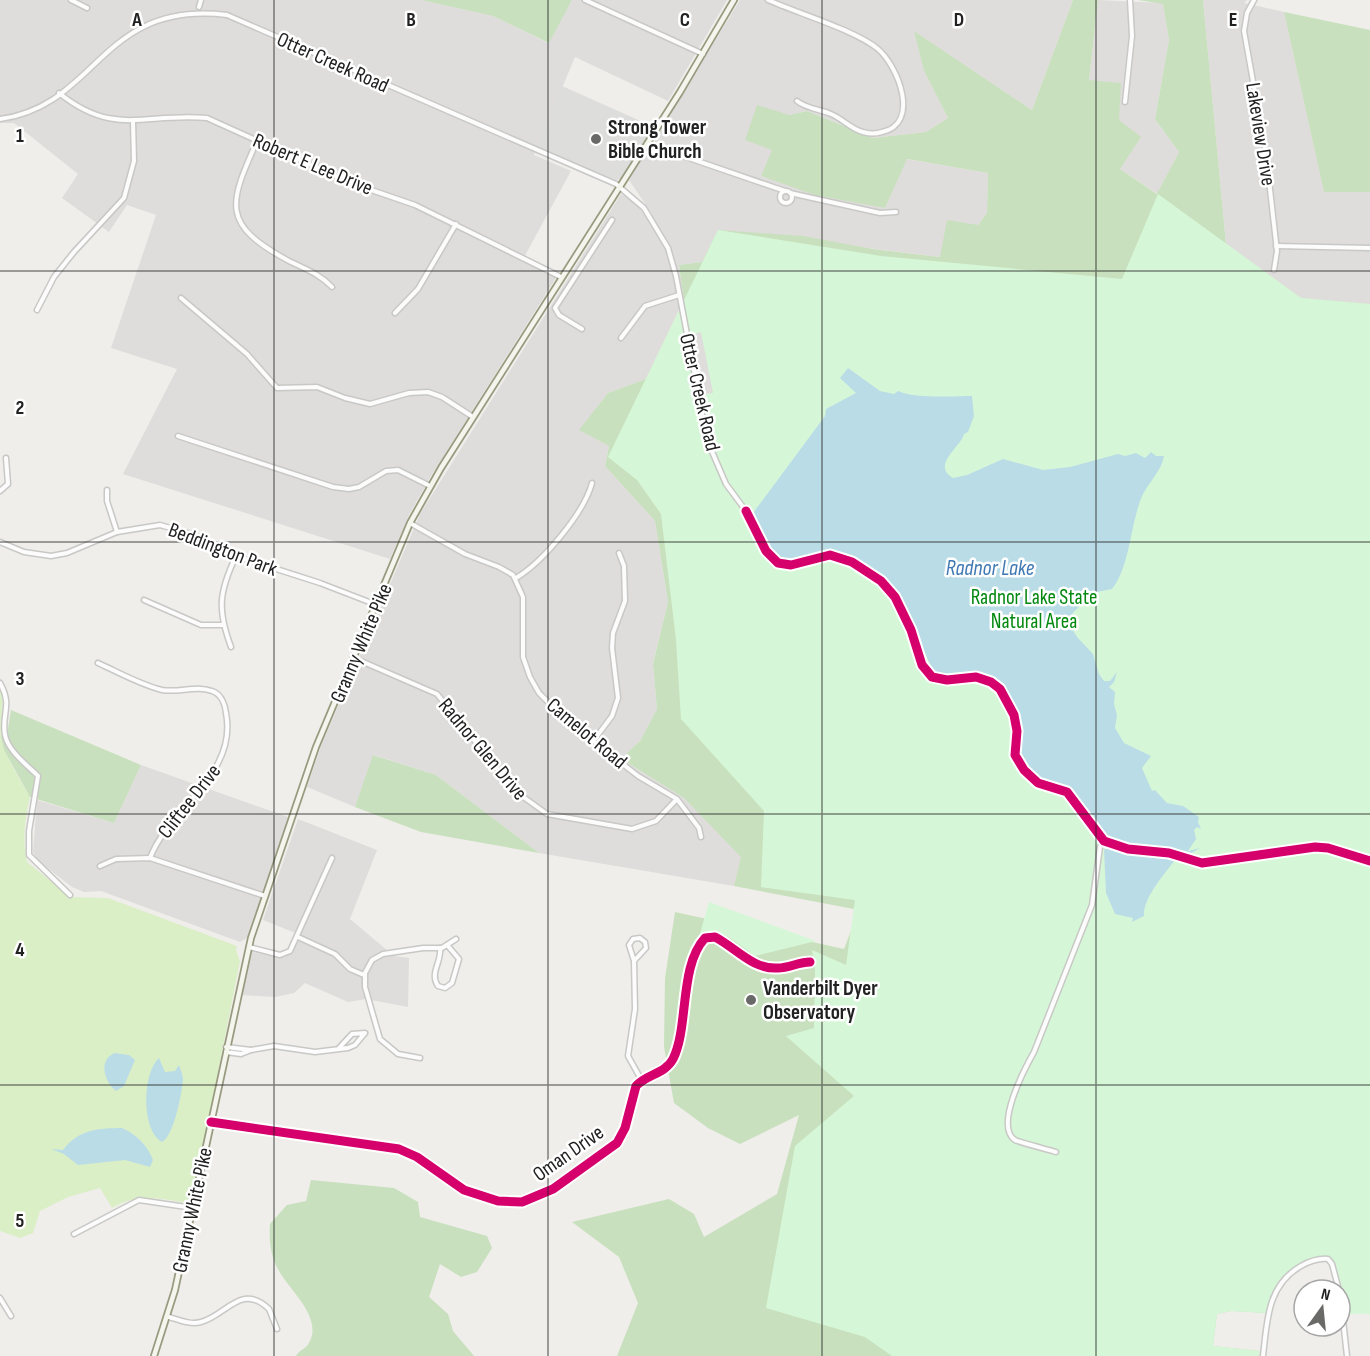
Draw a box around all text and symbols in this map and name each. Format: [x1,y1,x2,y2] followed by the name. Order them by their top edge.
[131,8,142,32] text: A
[406,8,416,32] text: B
[680,8,690,32] text: C
[954,8,964,32] text: D
[1229,8,1237,32] text: E
[273,27,393,98] street label: Otter Creek Road
[1240,81,1281,187] street label: Lakeview Drive
[608,115,707,164] place label: Strong Tower Bible Church
[16,124,24,148] text: 1
[249,128,376,201] street label: Robert E Lee Drive
[589,132,603,146] marker: Strong Tower Bible Church
[674,331,725,453] street label: Otter Creek Road
[16,396,24,420] text: 2
[165,517,281,582] street label: Beddington Park
[946,555,1035,582] water label: Radnor Lake
[325,580,398,707] street label: Granny White Pike
[971,585,1097,634] park label: Radnor Lake State Natural Area
[16,667,25,691] text: 3
[433,693,532,805] street label: Radnor Glen Drive
[541,693,632,774] street label: Camelot Road
[153,759,226,844] street label: Cliftee Drive
[15,938,25,962] text: 4
[763,976,878,1025] place label: Vanderbilt Dyer Observatory
[744,993,758,1007] marker: Vanderbilt Dyer Observatory
[528,1120,609,1187] street label: Oman Drive
[167,1145,218,1275] street label: Granny White Pike
[16,1209,25,1233] text: 5
[1292,1278,1352,1338] north arrow
[1319,1285,1332,1305] text: N

